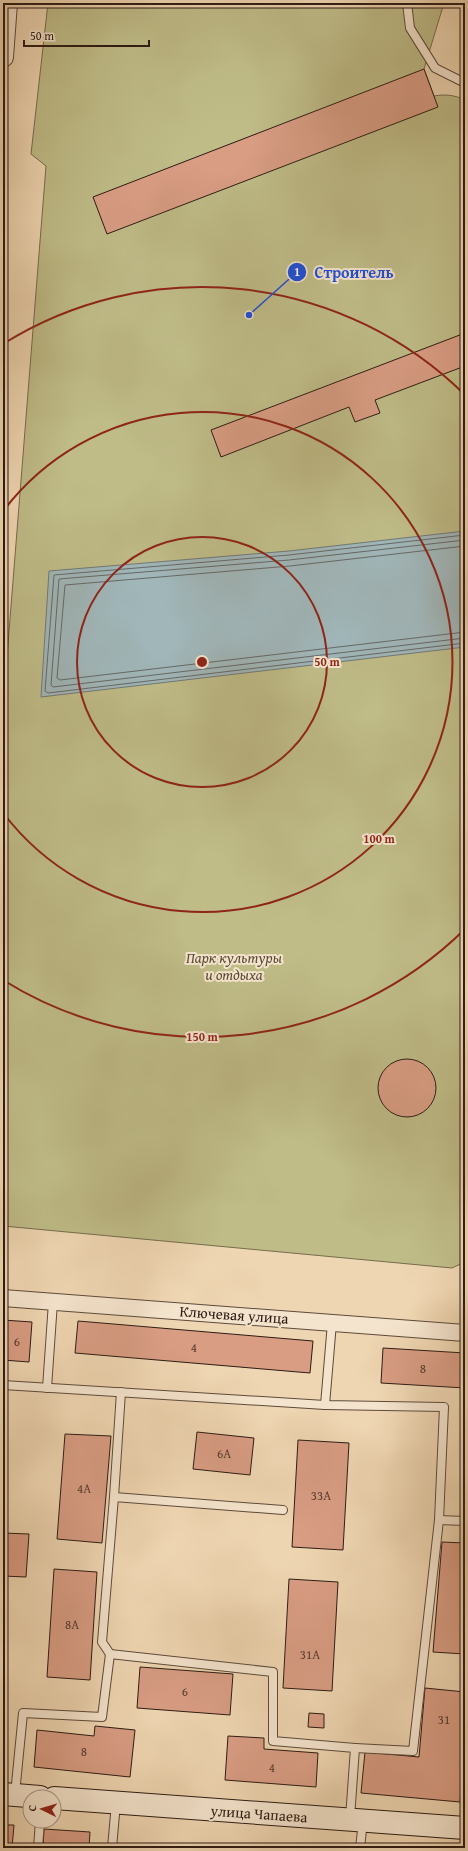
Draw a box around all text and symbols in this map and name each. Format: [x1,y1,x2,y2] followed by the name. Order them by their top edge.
[24,22,149,48] scale bar
[30,27,54,44] text: 50 m
[287,258,402,286] callout: Строитель
[314,260,394,284] text: Строитель
[294,263,300,280] text: 1
[314,653,340,670] text: 50 m
[195,655,209,669] centre of rings
[363,830,396,847] text: 100 m
[186,947,283,985] park label: Парк культуры и отдыха
[186,1028,219,1045] text: 150 m
[179,1300,290,1329] street label: Ключевая улица
[14,1332,20,1351] house number: 6
[191,1338,197,1357] house number: 4
[420,1359,426,1378] house number: 8
[217,1444,231,1463] house number: 6А
[77,1479,91,1498] house number: 4А
[311,1486,331,1505] house number: 33А
[65,1615,79,1634] house number: 8А
[300,1645,320,1664] house number: 31А
[182,1682,188,1701] house number: 6
[438,1710,450,1729] house number: 31
[81,1742,87,1761] house number: 8
[269,1758,275,1777] house number: 4
[22,1789,62,1829] north arrow
[209,1800,309,1827] street label: улица Чапаева
[24,1804,40,1812] text: С

